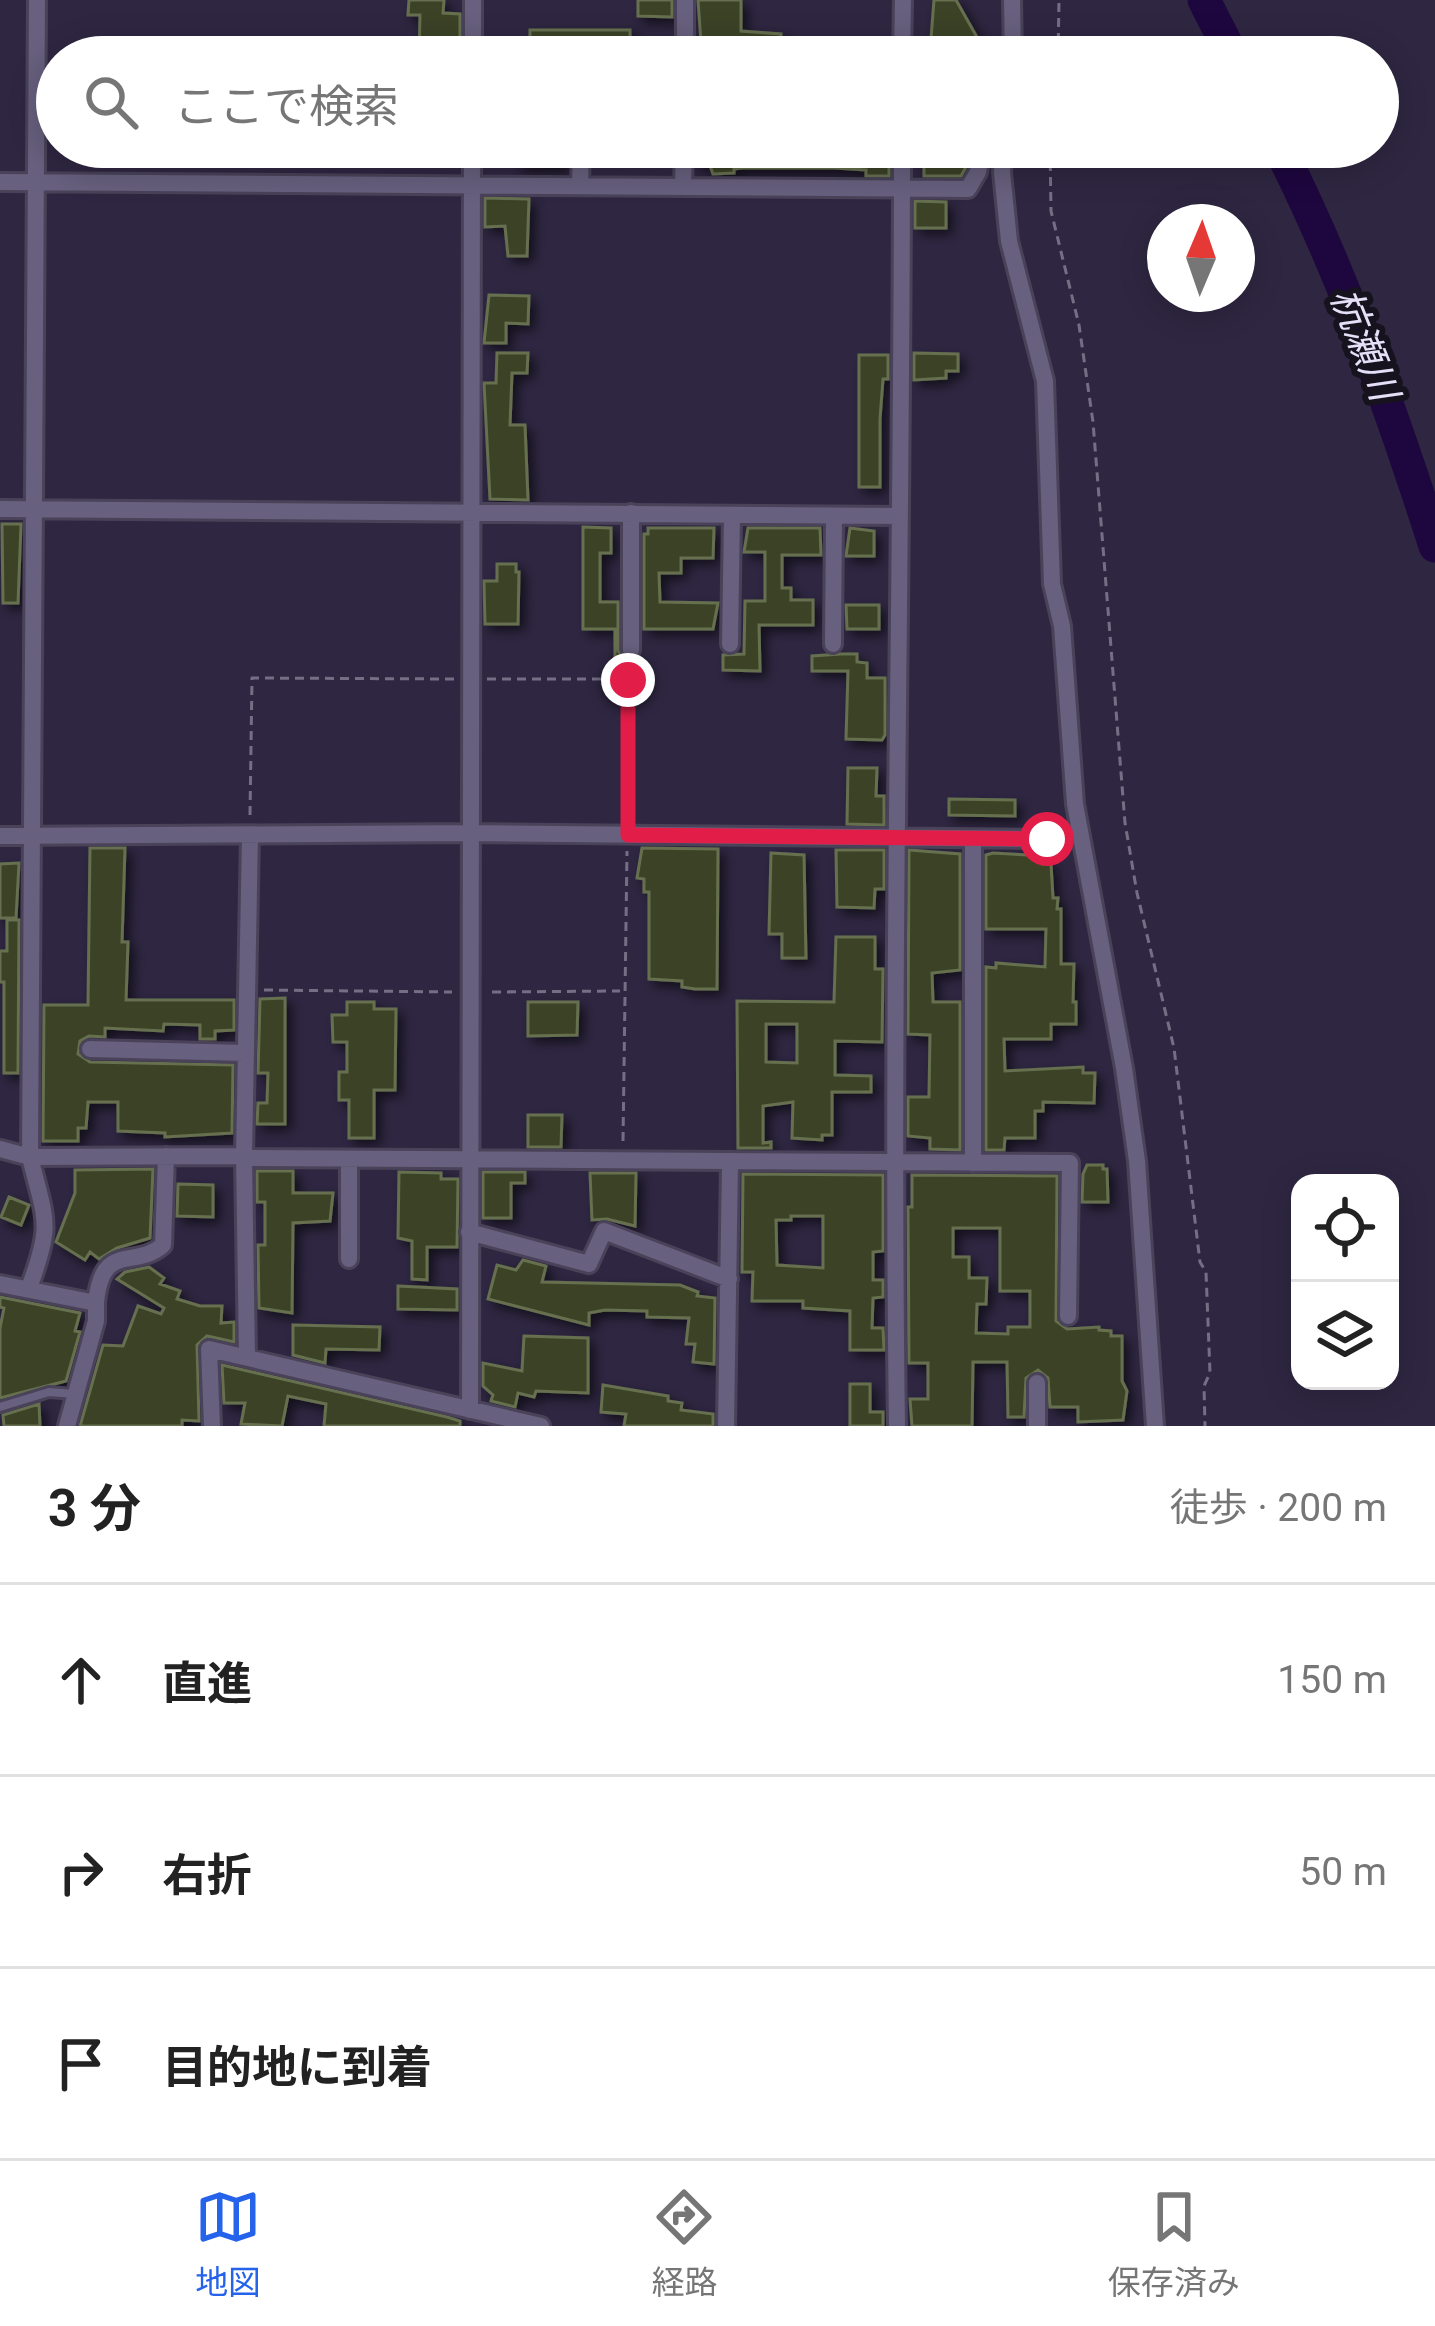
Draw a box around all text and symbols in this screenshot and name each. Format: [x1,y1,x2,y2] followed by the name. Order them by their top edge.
[36,36,1399,168] search box
[78,69,144,135] icon: search
[174,80,399,133] text: ここで検索
[1147,204,1255,312] north arrow
[1321,281,1409,411] water label: 杭瀬川
[601,653,655,707] route end
[1020,812,1074,866] route start
[1291,1174,1399,1390] map controls
[1291,1174,1399,1282] button: locate
[1291,1282,1399,1390] button: layers
[48,1479,141,1538] text: 3 分
[1170,1485,1387,1531] text: 徒歩 · 200 m
[48,1647,114,1713] icon: ahead
[162,1657,252,1710] text: 直進
[1277,1657,1387,1703] text: 150 m
[48,1839,114,1905] icon: right
[162,1849,252,1902] text: 右折
[1299,1849,1387,1895] text: 50 m
[48,2031,114,2097] icon: arrive
[162,2041,432,2094] text: 目的地に到着
[195,2184,261,2304] tab: 地図
[651,2184,717,2304] tab: 経路
[1108,2184,1240,2304] tab: 保存済み

